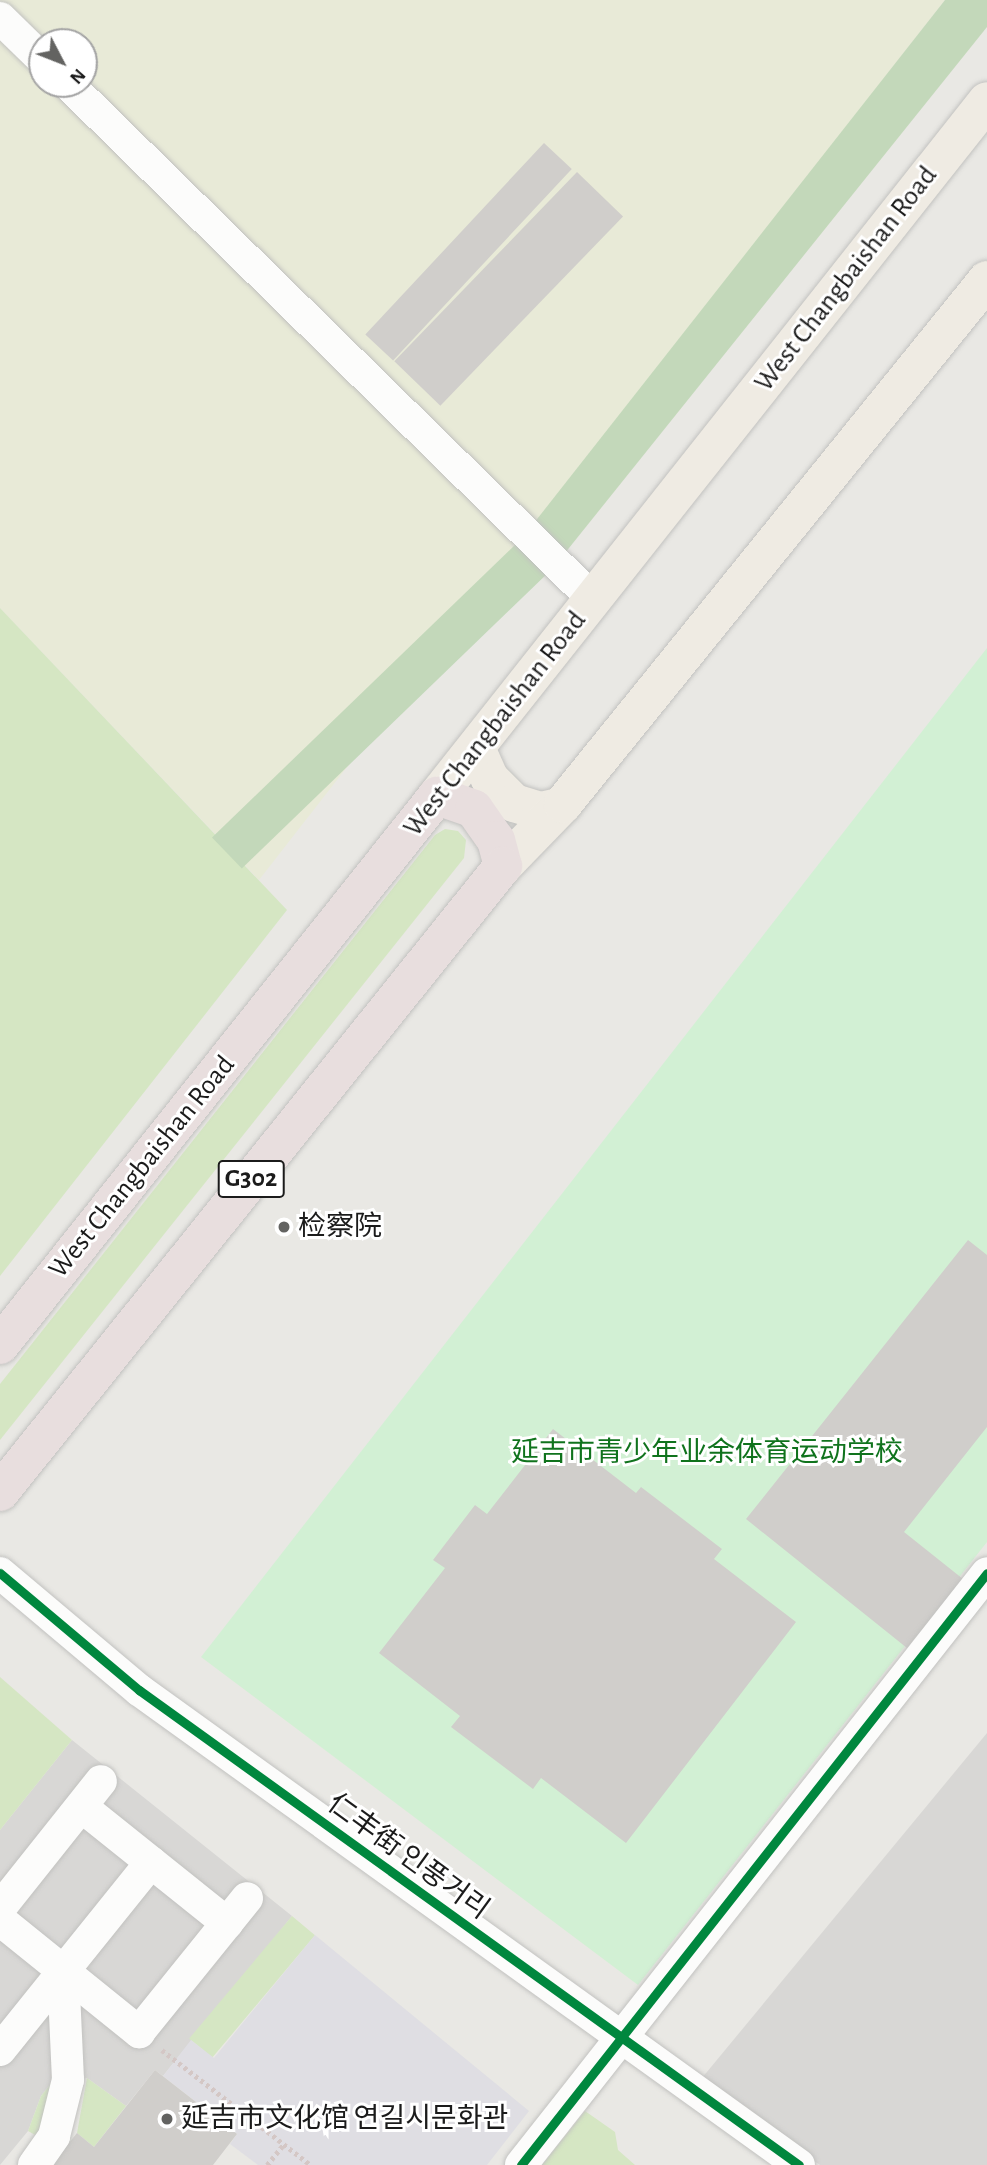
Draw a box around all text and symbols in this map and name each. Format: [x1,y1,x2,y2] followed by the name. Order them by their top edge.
[28,28,98,98] north arrow
[66,65,89,87] text: N
[748,160,944,398] street label: West Changbaishan Road
[397,605,593,843] street label: West Changbaishan Road
[42,1049,242,1285] street label: West Changbaishan Road
[216,1156,286,1202] road number: G302
[298,1210,382,1244] place label: 检察院
[276,1219,292,1235] marker: 检察院
[511,1436,903,1470] park label: 延吉市青少年业余体育运动学校
[321,1787,495,1927] street label: 仁丰街 인풍거리
[181,2102,508,2136] place label: 延吉市文化馆 연길시문화관
[159,2111,175,2127] marker: 延吉市文化馆 연길시문화관

